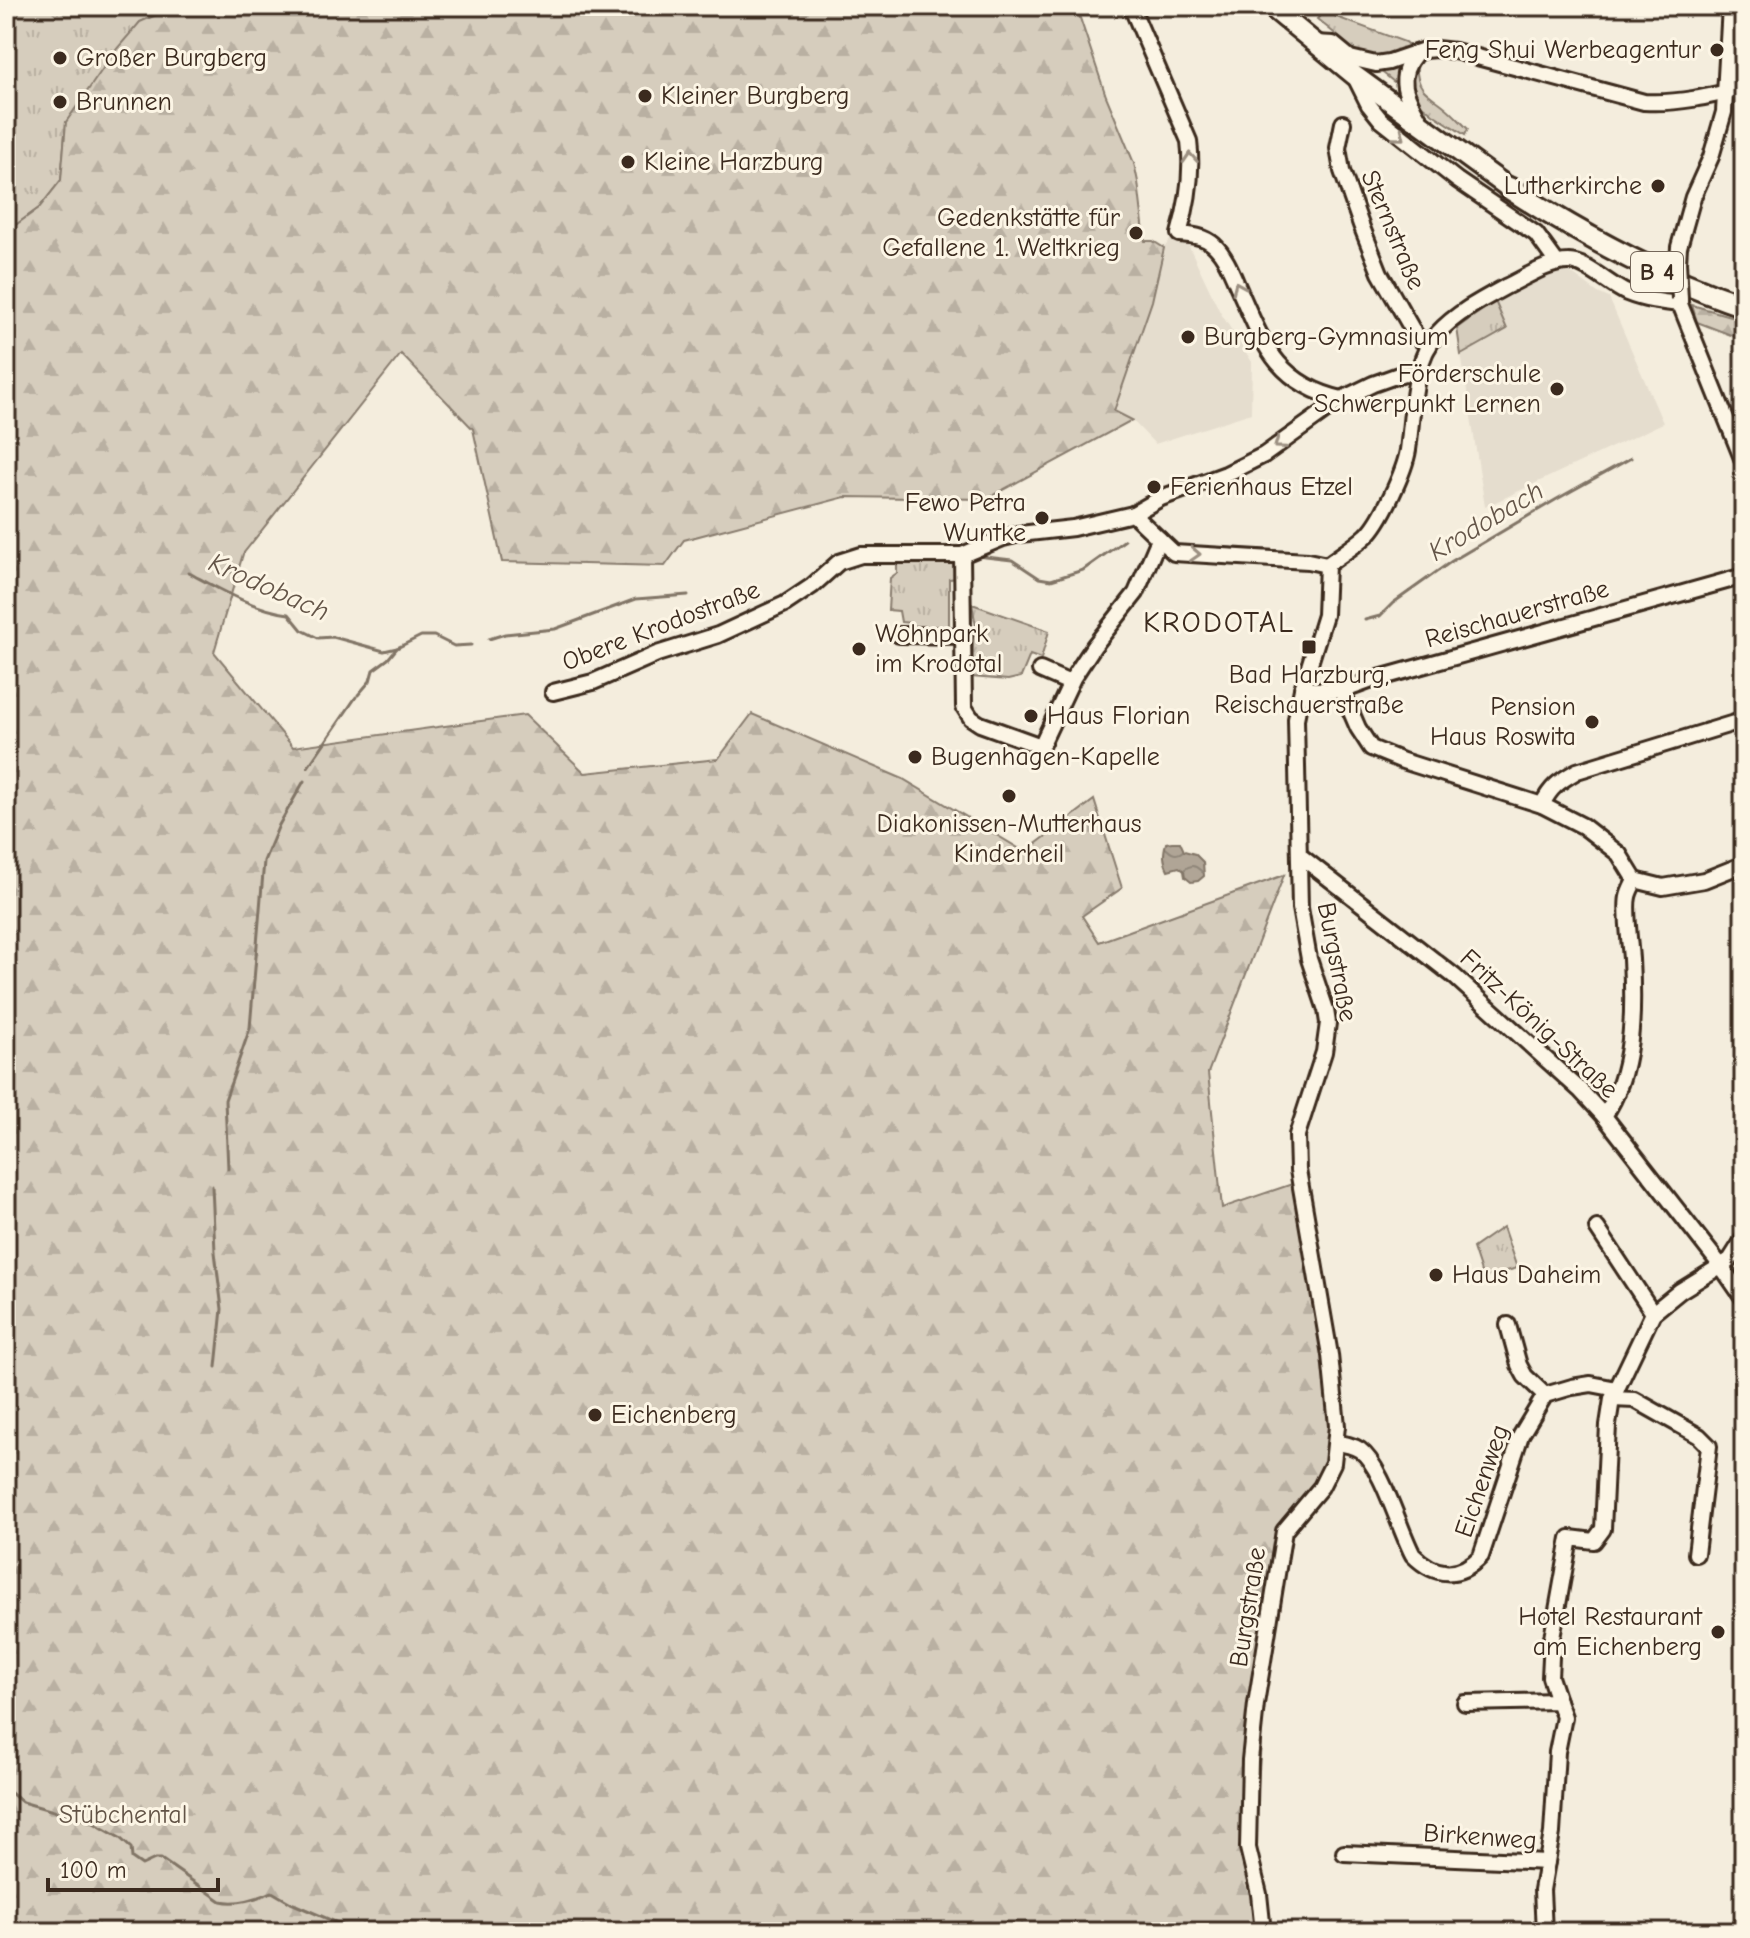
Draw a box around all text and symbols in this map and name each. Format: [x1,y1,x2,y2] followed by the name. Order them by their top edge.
[1425,35,1702,65] place label: Feng Shui Werbeagentur
[1708,41,1726,59] marker: Feng Shui Werbeagentur
[76,43,267,73] place label: Großer Burgberg
[51,49,69,67] marker: Großer Burgberg
[661,81,850,111] place label: Kleiner Burgberg
[76,87,172,117] place label: Brunnen
[636,87,654,105] marker: Kleiner Burgberg
[51,93,69,111] marker: Brunnen
[1391,126,1405,141] one-way arrow
[644,147,824,177] place label: Kleine Harzburg
[1182,151,1199,164] one-way arrow
[619,153,637,171] marker: Kleine Harzburg
[1354,166,1432,294] street label: Sternstraße
[1504,171,1642,201] place label: Lutherkirche
[1649,177,1667,195] marker: Lutherkirche
[882,203,1121,263] place label: Gedenkstätte für Gefallene 1. Weltkrieg
[1127,224,1145,242] marker: Gedenkstätte für Gefallene 1. Weltkrieg
[1631,252,1683,292] road number: B 4
[1231,280,1247,295] one-way arrow
[1204,322,1448,352] place label: Burgberg-Gymnasium
[1179,328,1197,346] marker: Burgberg-Gymnasium
[1314,359,1541,419] place label: Förderschule Schwerpunkt Lernen
[1548,380,1566,398] marker: Förderschule Schwerpunkt Lernen
[1273,434,1288,449] one-way arrow
[1170,472,1353,502] place label: Ferienhaus Etzel
[1423,474,1549,568] water label: Krodobach
[1145,478,1163,496] marker: Ferienhaus Etzel
[905,488,1026,548] place label: Fewo Petra Wuntke
[1033,509,1051,527] marker: Fewo Petra Wuntke
[1189,545,1202,562] one-way arrow
[204,546,334,628] water label: Krodobach
[1422,573,1612,655] street label: Reischauerstraße
[558,575,764,677] street label: Obere Krodostraße
[1143,605,1295,640] district label: KRODOTAL
[875,619,1002,679] place label: Wohnpark im Krodotal
[1300,638,1318,656] marker: Bad Harzburg, Reischauerstraße
[850,640,868,658] marker: Wohnpark im Krodotal
[1214,660,1404,720] place label: Bad Harzburg, Reischauerstraße
[1430,692,1576,752] place label: Pension Haus Roswita
[1047,701,1190,731] place label: Haus Florian
[1022,707,1040,725] marker: Haus Florian
[1583,713,1601,731] marker: Pension Haus Roswita
[931,742,1160,772] place label: Bugenhagen-Kapelle
[906,748,924,766] marker: Bugenhagen-Kapelle
[1000,787,1018,805] marker: Diakonissen-Mutterhaus Kinderheil
[876,809,1142,869] place label: Diakonissen-Mutterhaus Kinderheil
[1311,900,1363,1024] street label: Burgstraße
[1454,943,1624,1105] street label: Fritz-König-Straße
[1452,1260,1601,1290] place label: Haus Daheim
[1427,1266,1445,1284] marker: Haus Daheim
[611,1400,737,1430] place label: Eichenberg
[586,1406,604,1424] marker: Eichenberg
[1449,1421,1515,1541] street label: Eichenweg
[1224,1545,1272,1669] street label: Burgstraße
[1518,1602,1704,1662] place label: Hotel Restaurant am Eichenberg
[1709,1623,1727,1641] marker: Hotel Restaurant am Eichenberg
[59,1800,187,1830] park label: Stübchental
[1422,1818,1538,1856] street label: Birkenweg
[48,1842,218,1892] scale bar
[60,1856,127,1884] text: 100 m

